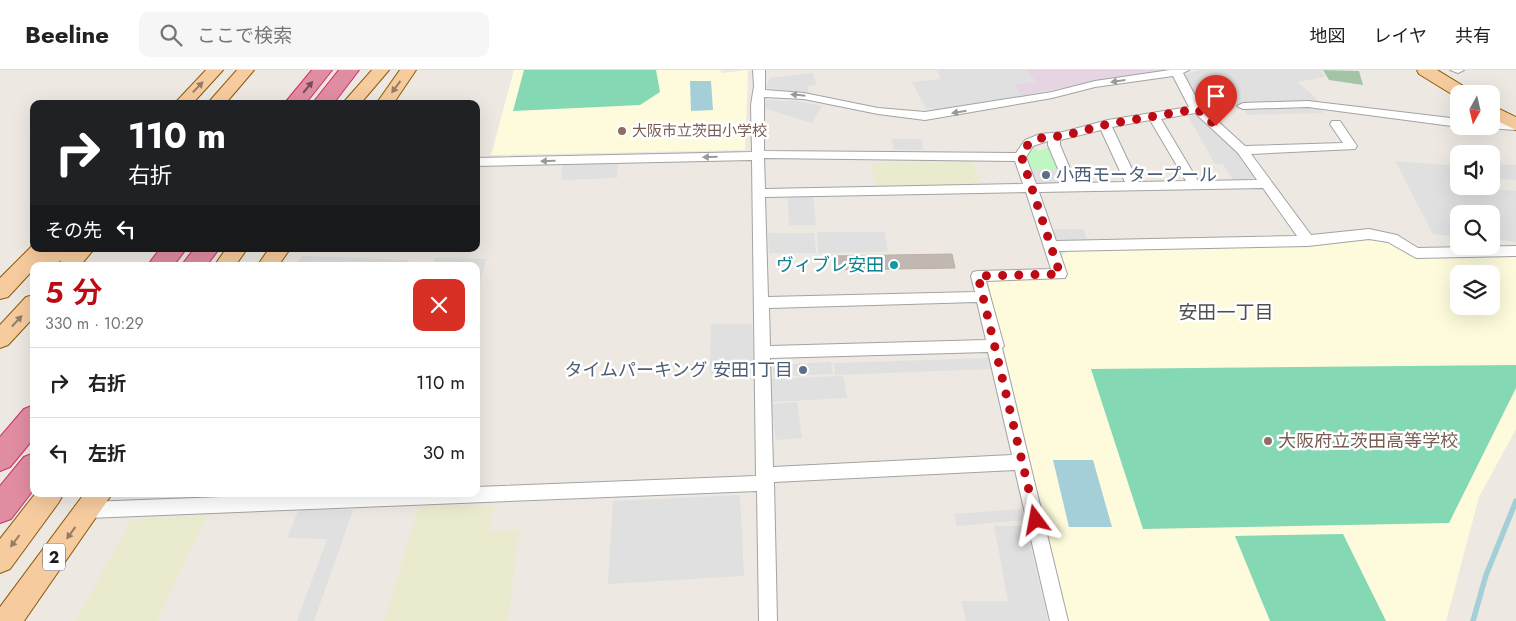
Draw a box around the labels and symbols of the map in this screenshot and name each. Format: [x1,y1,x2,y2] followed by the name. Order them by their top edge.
[1195,75,1237,126] pin
[1110,77,1126,85] one-way arrow
[391,80,401,94] one-way arrow
[192,81,204,93] one-way arrow
[303,81,314,94] one-way arrow
[1450,85,1500,135] north arrow
[790,91,806,99] one-way arrow
[950,108,966,116] one-way arrow
[632,120,767,142] place label: 大阪市立茨田小学校
[616,125,628,137] marker: 大阪市立茨田小学校
[702,153,718,161] one-way arrow
[540,157,556,165] one-way arrow
[1056,162,1217,188] place label: 小西モータープール
[1040,169,1052,181] marker: 小西モータープール
[776,252,884,278] place label: ヴィブレ安田
[888,259,900,271] marker: ヴィブレ安田
[1178,299,1274,326] district label: 安田一丁目
[11,316,23,328] one-way arrow
[564,357,793,383] place label: タイムパーキング 安田1丁目
[797,364,809,376] marker: タイムパーキング 安田1丁目
[1278,428,1458,454] place label: 大阪府立茨田高等学校
[1262,435,1274,447] marker: 大阪府立茨田高等学校
[1009,493,1061,545] position arrow
[66,526,76,540] one-way arrow
[9,534,20,547] one-way arrow
[43,544,65,571] road number: 2

